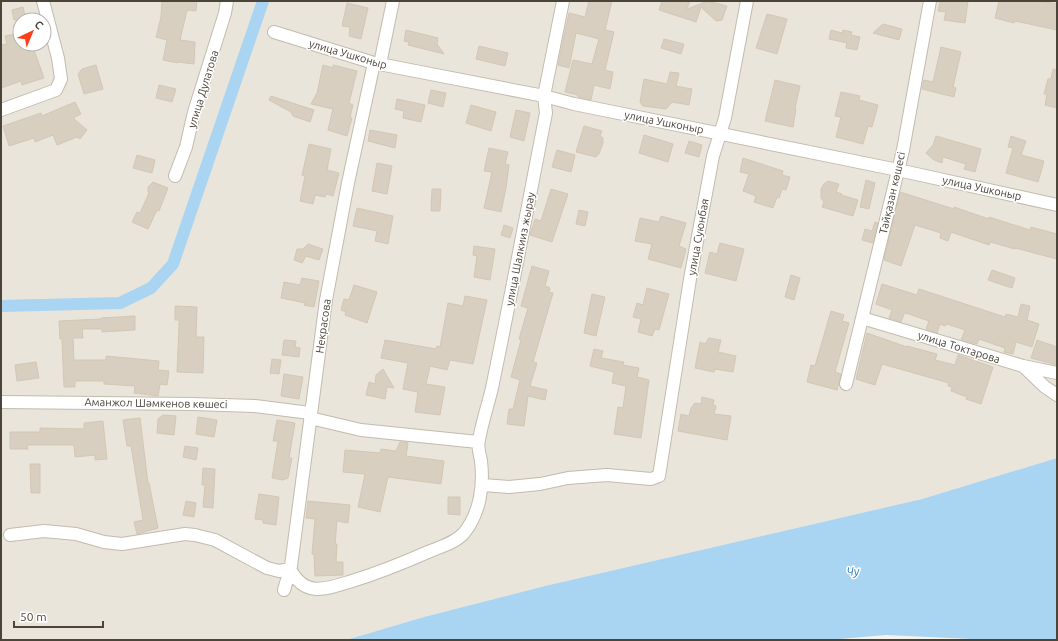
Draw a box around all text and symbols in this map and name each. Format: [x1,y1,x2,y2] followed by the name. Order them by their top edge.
[12,12,52,52] north arrow
[32,18,46,32] text: С
[308,37,388,71] street label: улица Ушконыр
[185,49,221,129] street label: улица Дулатова
[623,108,705,136] street label: улица Ушконыр
[877,151,907,235] street label: Тайқазан көшесі
[941,174,1023,202] street label: улица Ушконыр
[503,190,537,307] street label: улица Шалкииз жырау
[685,198,711,276] street label: улица Суюнбая
[313,298,333,354] street label: Некрасова
[916,329,1002,365] street label: улица Токтарова
[84,396,228,410] street label: Аманжол Шәмкенов көшесі
[846,564,860,578] water label: Чу
[14,603,103,629] scale bar
[20,610,47,623] text: 50 m

